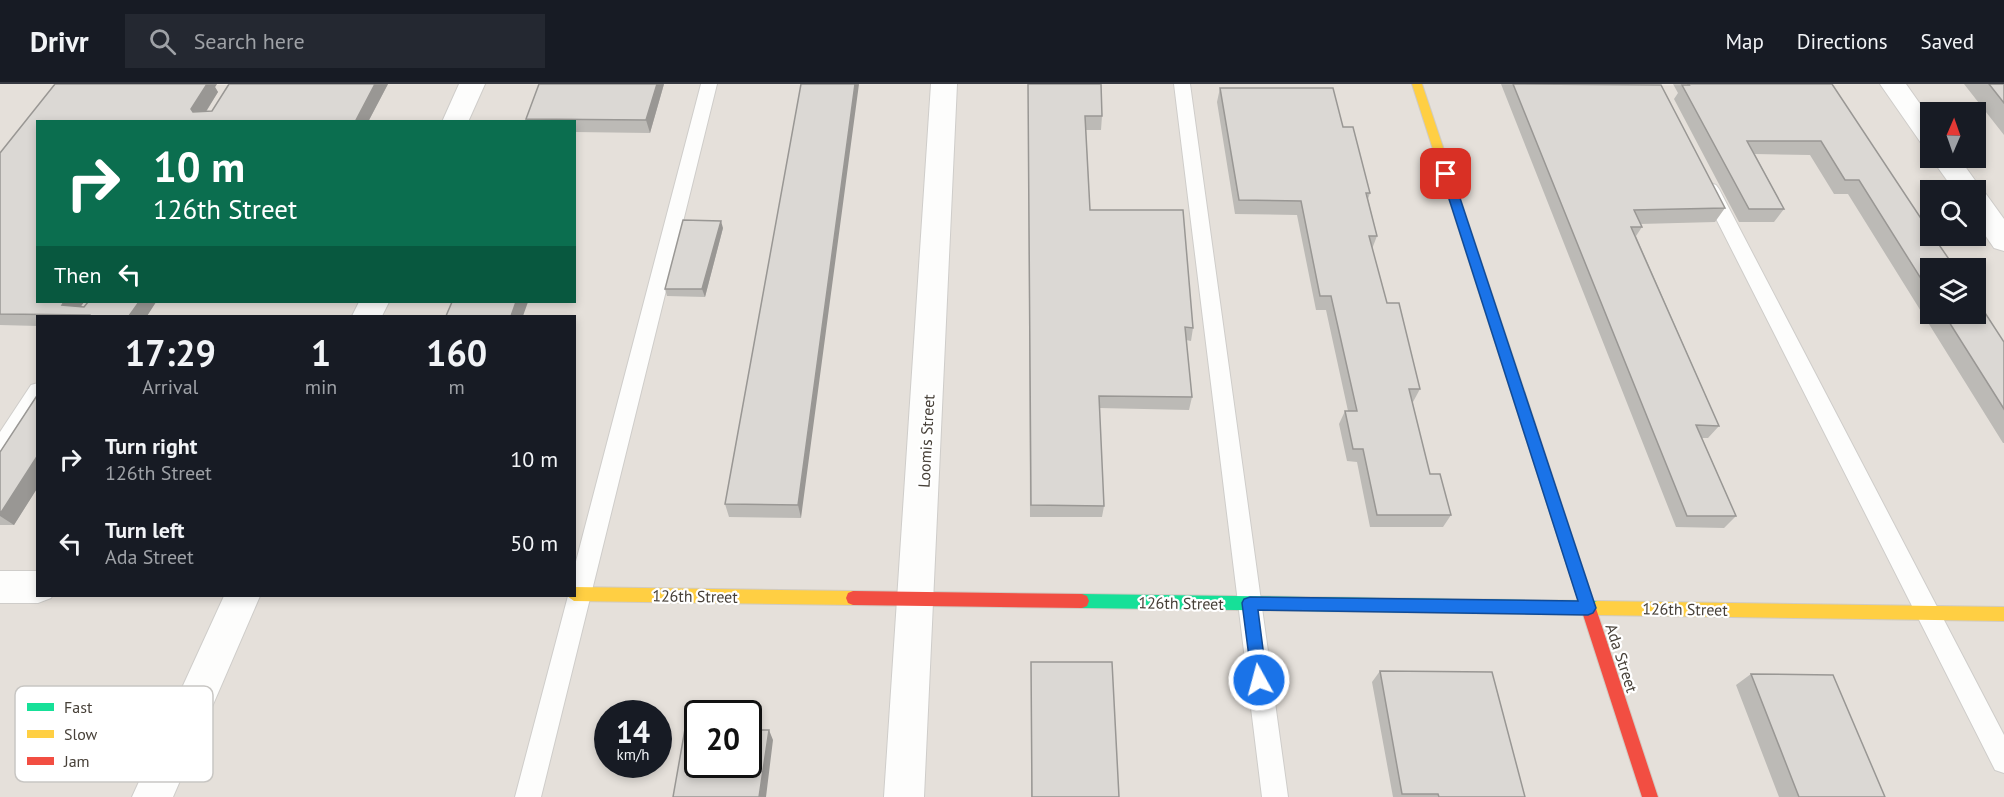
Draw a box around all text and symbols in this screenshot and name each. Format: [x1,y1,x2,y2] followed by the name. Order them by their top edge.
[125,14,545,68] search box
[30,23,89,60] text: Drivr
[146,25,179,58] icon: search
[194,27,305,55] text: Search here
[1725,28,1764,55] text: Map
[1797,28,1888,55] text: Directions
[1921,28,1974,55] text: Saved
[1920,102,1986,168] north arrow
[1920,102,1986,324] map controls
[153,139,245,194] text: 10 m
[54,144,132,222] icon: right
[1420,148,1471,199] pin
[1429,157,1462,190] icon: arrive
[1920,180,1986,246] button: search
[153,192,297,226] text: 126th Street
[113,258,146,291] icon: left
[1920,258,1986,324] button: layers
[54,261,101,289] text: Then
[125,329,216,376] text: 17:29
[311,329,331,376] text: 1
[426,329,487,376] text: 160
[142,374,198,400] text: Arrival
[305,374,337,400] text: min
[449,374,465,400] text: m
[914,393,938,488] street label: Loomis Street
[105,432,197,460] text: Turn right
[54,443,87,476] icon: right
[510,445,558,473] text: 10 m
[105,460,212,486] text: 126th Street
[105,516,185,544] text: Turn left
[54,527,87,560] icon: left
[510,529,558,557] text: 50 m
[105,544,194,570] text: Ada Street
[652,585,738,607] street label: 126th Street
[1138,592,1224,614] street label: 126th Street
[1642,598,1728,620] street label: 126th Street
[1602,621,1643,695] street label: Ada Street
[1227,648,1291,712] position arrow
[15,686,213,782] legend
[64,697,93,717] text: Fast
[684,700,762,778] speed limit sign: 20
[616,712,650,751] text: 14
[64,724,98,744] text: Slow
[617,745,649,764] text: km/h
[63,751,90,771] text: Jam

